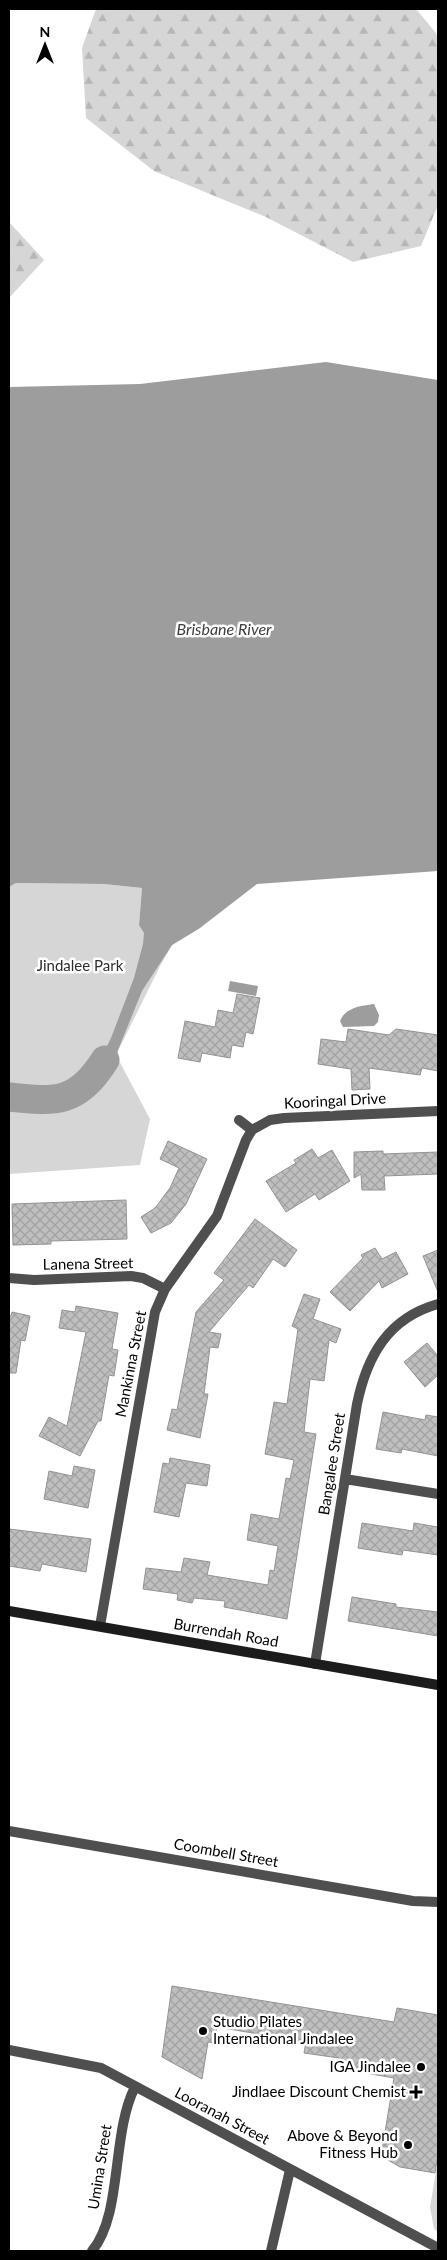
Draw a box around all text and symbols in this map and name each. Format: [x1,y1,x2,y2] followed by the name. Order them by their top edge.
[20,20,70,70] north arrow
[40,23,50,40] text: N
[176,619,272,638] water label: Brisbane River
[37,956,124,974] park label: Jindalee Park
[283,1088,387,1112] street label: Kooringal Drive
[43,1253,134,1273] street label: Lanena Street
[111,1308,149,1419] street label: Mankinna Street
[314,1411,348,1516] street label: Bangalee Street
[172,1614,280,1650] street label: Burrendah Road
[172,1834,281,1870] street label: Coombell Street
[213,2012,354,2047] place label: Studio Pilates International Jindalee
[197,2025,209,2037] marker: Studio Pilates International Jindalee
[329,2057,411,2075] place label: IGA Jindalee
[415,2061,427,2073] marker: IGA Jindalee
[232,2082,407,2100] place label: Jindlaee Discount Chemist
[172,2083,273,2148] street label: Looranah Street
[410,2086,422,2098] marker: Jindlaee Discount Chemist
[83,2122,115,2211] street label: Umina Street
[287,2126,398,2161] place label: Above & Beyond Fitness Hub
[402,2139,414,2151] marker: Above & Beyond Fitness Hub

